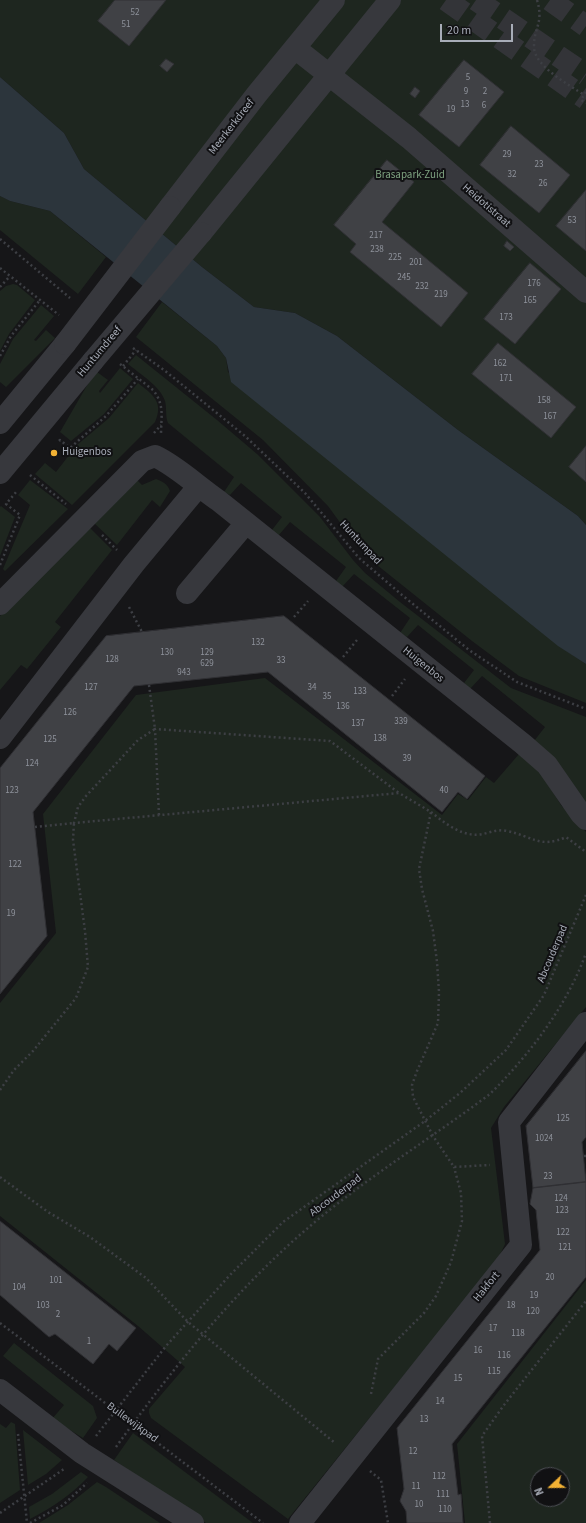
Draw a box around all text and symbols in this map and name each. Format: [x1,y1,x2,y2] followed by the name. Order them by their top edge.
[131,8,139,18] house number: 52
[442,16,515,42] scale bar
[122,20,130,30] house number: 51
[447,22,471,39] text: 20 m
[466,73,470,83] house number: 5
[464,87,468,97] house number: 9
[483,87,487,97] house number: 2
[206,97,258,157] street label: Meerkerkdreef
[461,100,469,110] house number: 13
[482,101,486,111] house number: 6
[447,105,455,115] house number: 19
[503,150,511,160] house number: 29
[535,160,543,170] house number: 23
[375,169,445,183] park label: Brasapark-Zuid
[508,170,516,180] house number: 32
[539,179,547,189] house number: 26
[459,181,513,231] street label: Heidotistraat
[568,216,576,226] house number: 53
[369,231,383,241] house number: 217
[370,245,384,255] house number: 238
[388,253,402,263] house number: 225
[409,258,423,268] house number: 201
[397,273,411,283] house number: 245
[527,279,541,289] house number: 176
[415,282,429,292] house number: 232
[434,290,448,300] house number: 219
[523,296,537,306] house number: 165
[499,313,513,323] house number: 173
[75,324,125,380] street label: Huntumdreef
[493,359,507,369] house number: 162
[499,374,513,384] house number: 171
[537,396,551,406] house number: 158
[543,412,557,422] house number: 167
[62,446,111,460] place label: Huigenbos
[49,448,59,458] marker: Huigenbos
[336,518,384,568] street label: Huntumpad
[251,638,265,648] house number: 132
[400,644,446,686] street label: Huigenbos
[160,648,174,658] house number: 130
[200,648,214,658] house number: 129
[105,655,119,665] house number: 128
[277,656,285,666] house number: 33
[200,659,214,669] house number: 629
[177,668,191,678] house number: 943
[84,683,98,693] house number: 127
[308,683,316,693] house number: 34
[353,687,367,697] house number: 133
[323,692,331,702] house number: 35
[336,702,350,712] house number: 136
[63,708,77,718] house number: 126
[394,717,408,727] house number: 339
[351,719,365,729] house number: 137
[373,734,387,744] house number: 138
[43,735,57,745] house number: 125
[403,754,411,764] house number: 39
[25,759,39,769] house number: 124
[5,786,19,796] house number: 123
[440,786,448,796] house number: 40
[8,860,22,870] house number: 122
[7,909,15,919] house number: 19
[535,923,571,985] street label: Abcouderpad
[556,1114,570,1124] house number: 125
[535,1134,553,1144] house number: 1024
[307,1172,365,1220] street label: Abcouderpad
[544,1172,552,1182] house number: 23
[554,1194,568,1204] house number: 124
[555,1206,569,1216] house number: 123
[556,1228,570,1238] house number: 122
[558,1243,572,1253] house number: 121
[471,1269,503,1305] street label: Hakfort
[546,1273,554,1283] house number: 20
[49,1276,63,1286] house number: 101
[12,1283,26,1293] house number: 104
[530,1291,538,1301] house number: 19
[36,1301,50,1311] house number: 103
[507,1301,515,1311] house number: 18
[526,1307,540,1317] house number: 120
[56,1310,60,1320] house number: 2
[489,1324,497,1334] house number: 17
[511,1329,525,1339] house number: 118
[87,1337,91,1347] house number: 1
[474,1346,482,1356] house number: 16
[497,1351,511,1361] house number: 116
[487,1367,501,1377] house number: 115
[454,1374,462,1384] house number: 15
[436,1397,444,1407] house number: 14
[104,1400,160,1446] street label: Bullewijkpad
[420,1415,428,1425] house number: 13
[409,1447,417,1457] house number: 12
[530,1467,570,1507] north arrow
[432,1472,446,1482] house number: 112
[412,1482,420,1492] house number: 11
[531,1485,548,1498] text: N
[436,1490,450,1500] house number: 111
[415,1500,423,1510] house number: 10
[438,1505,452,1515] house number: 110

